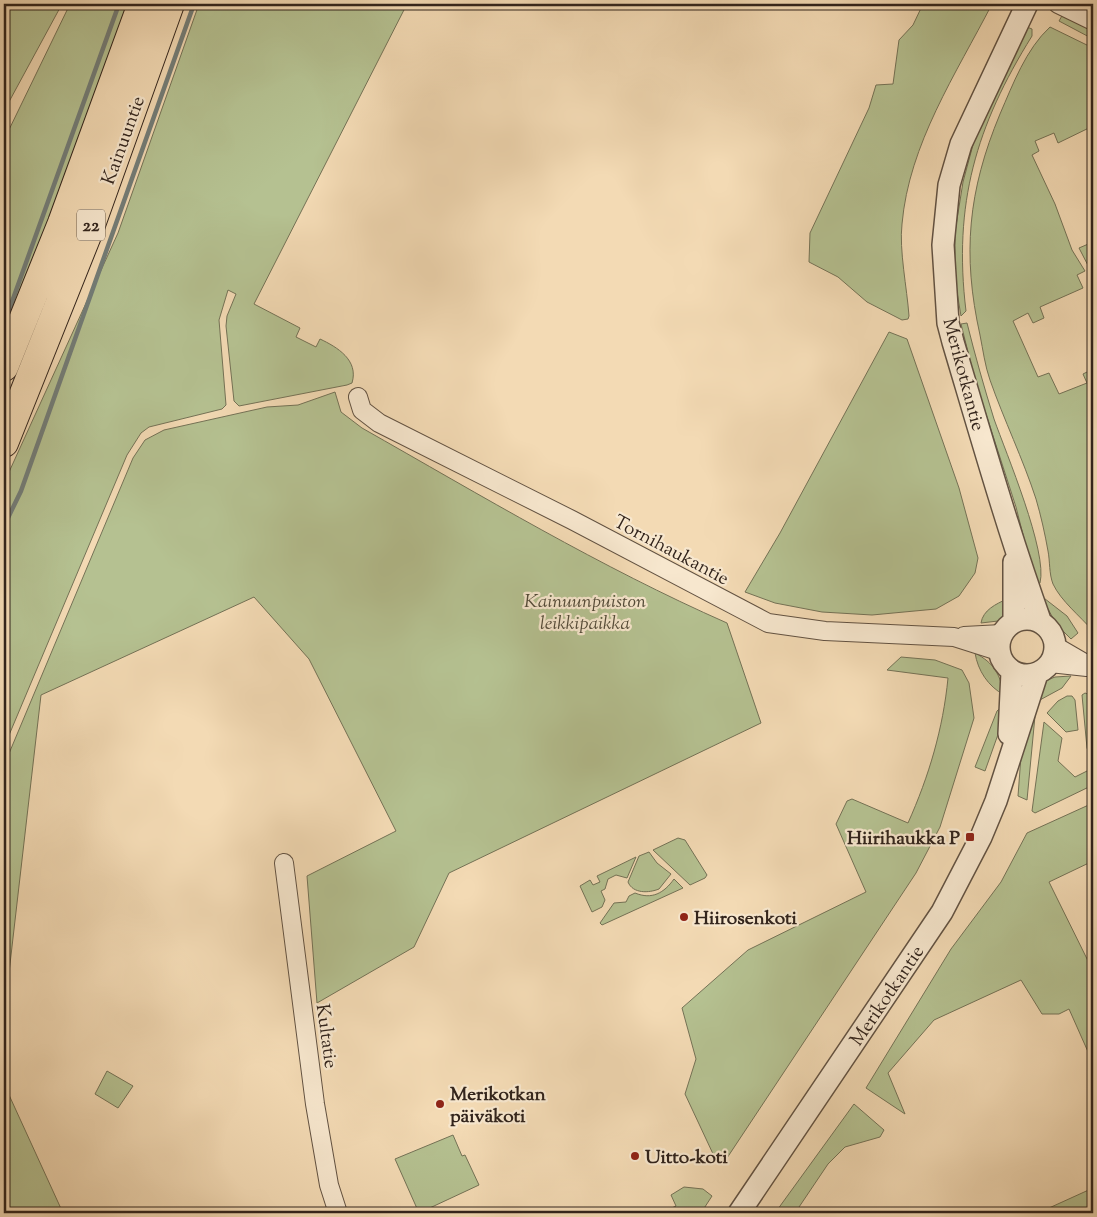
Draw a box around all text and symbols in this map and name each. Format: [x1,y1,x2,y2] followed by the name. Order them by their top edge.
[96,93,153,189] street label: Kainuuntie
[77,210,105,240] road number: 22
[935,315,991,434] street label: Merikotkantie
[608,509,733,593] street label: Tornihaukantie
[524,589,646,638] park label: Kainuunpuiston leikkipaikka
[847,826,960,853] place label: Hiirihaukka P
[964,831,976,843] marker: Hiirihaukka P
[694,906,798,933] place label: Hiirosenkoti
[678,911,690,923] marker: Hiirosenkoti
[844,941,932,1052] street label: Merikotkantie
[308,1002,343,1070] street label: Kultatie
[450,1082,546,1131] place label: Merikotkan päiväkoti
[434,1098,446,1110] marker: Merikotkan päiväkoti
[645,1145,728,1172] place label: Uitto-koti
[629,1150,641,1162] marker: Uitto-koti

